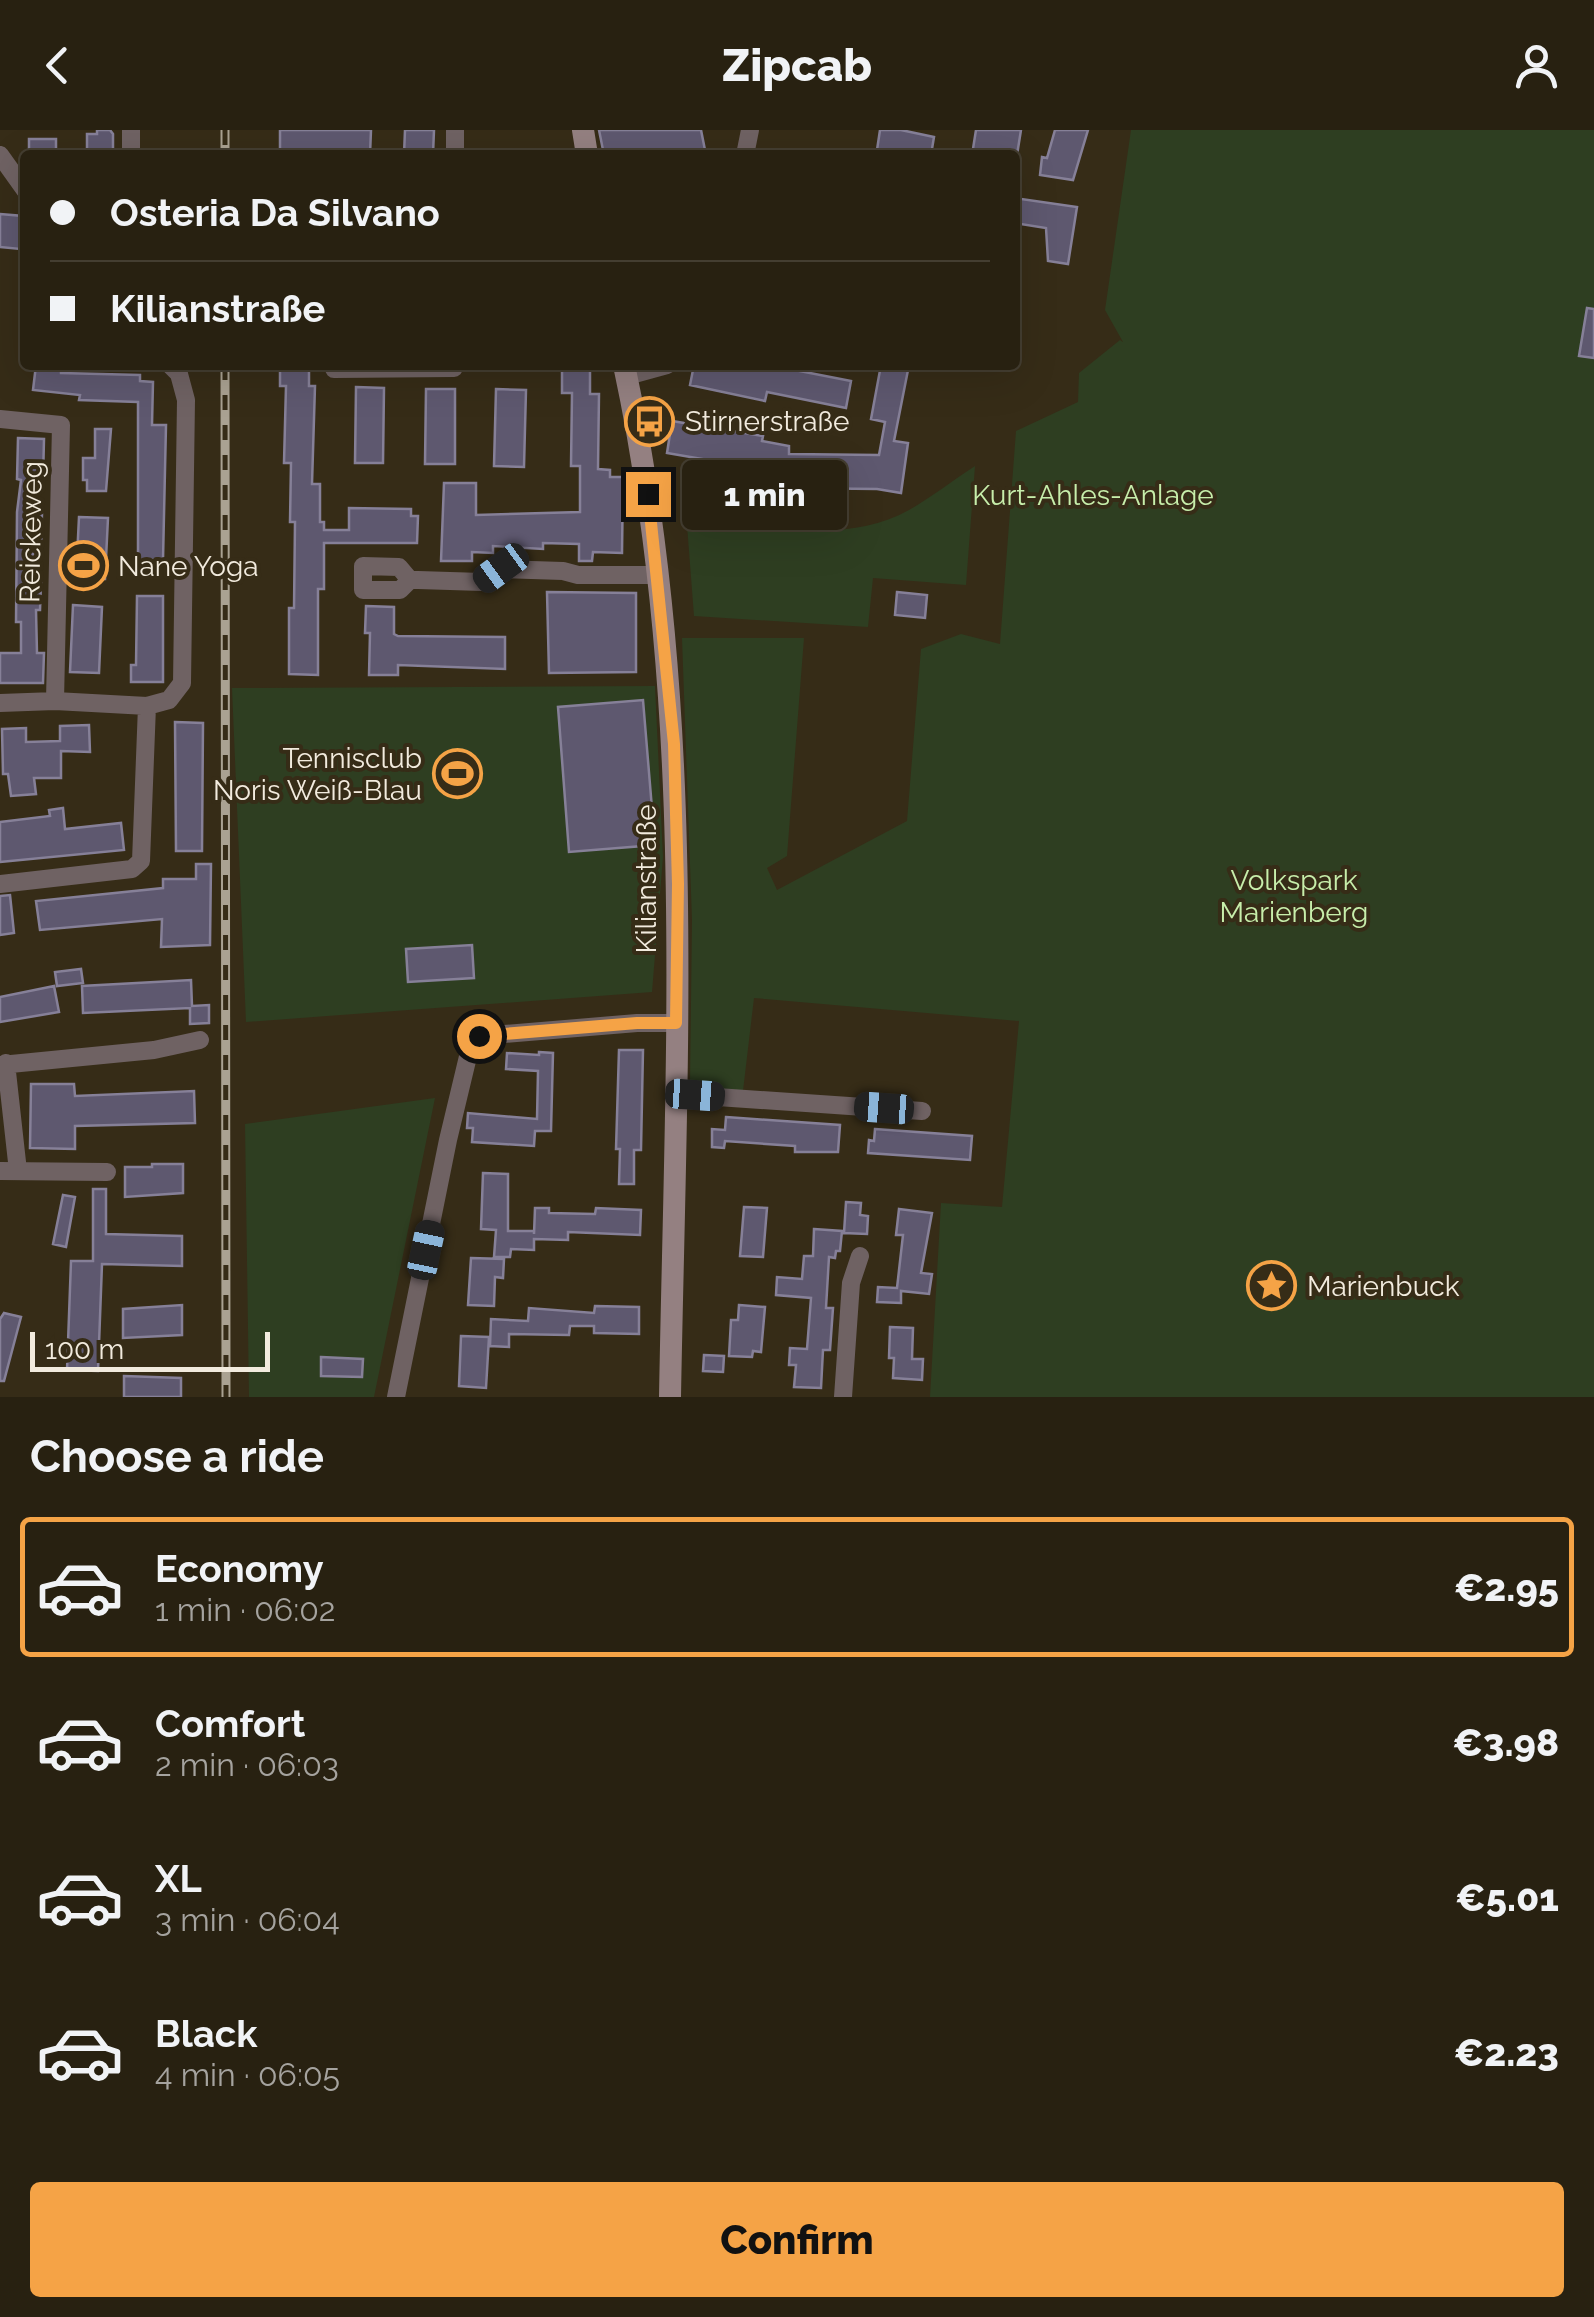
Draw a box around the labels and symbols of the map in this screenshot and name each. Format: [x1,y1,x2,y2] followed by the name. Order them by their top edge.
[624,395,676,447] bus stop icon: Stirnerstraße
[685,405,849,438] place label: Stirnerstraße
[683,459,848,529] callout: 1 min
[13,461,49,603] street label: Reickeweg
[626,472,671,517] route end
[972,479,1214,512] park label: Kurt-Ahles-Anlage
[468,538,534,598] car
[57,540,109,592] sports icon: Nane Yoga
[118,550,259,583] place label: Nane Yoga
[213,742,422,807] place label: Tennisclub Noris Weiß-Blau
[431,748,483,800] sports icon: Tennisclub Noris Weiß-Blau
[630,804,663,954] street label: Kilianstraße
[1220,864,1368,929] park label: Volkspark Marienberg
[457,1014,502,1059] route start
[664,1078,726,1112] car
[853,1091,915,1125] car
[405,1218,447,1282] car
[1246,1260,1298,1312] place icon: Marienbuck
[1307,1270,1460,1303] place label: Marienbuck
[30,1327,270,1372] scale bar

